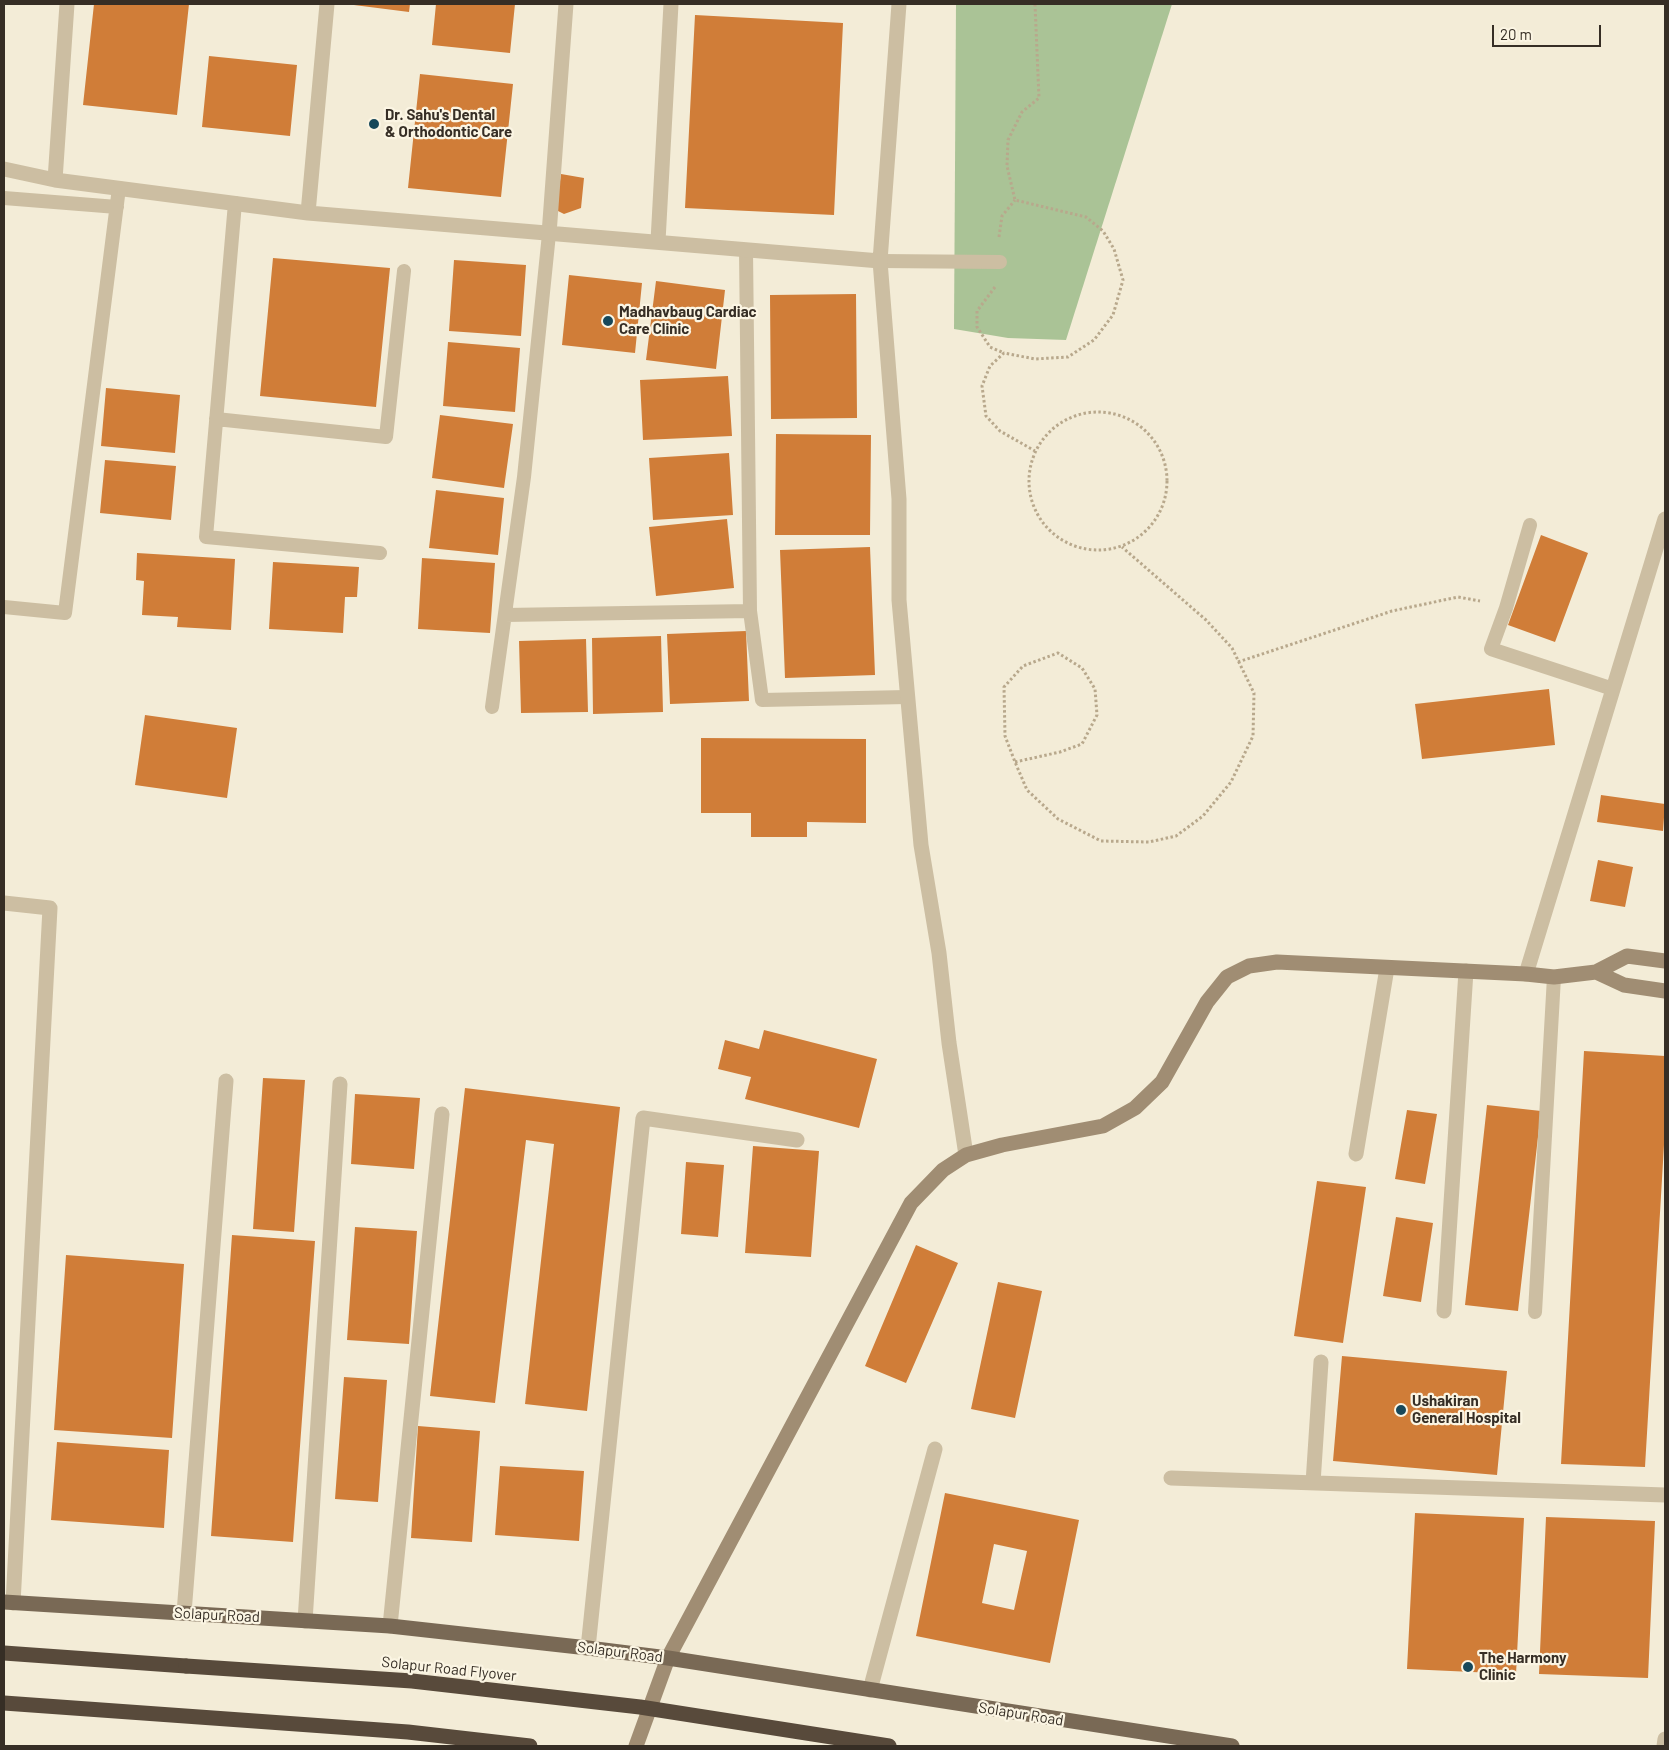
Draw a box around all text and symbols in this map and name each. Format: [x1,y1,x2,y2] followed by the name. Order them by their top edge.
[1494,15,1603,47] scale bar
[1500,25,1532,43] text: 20 m
[385,106,512,141] place label: Dr. Sahu's Dental & Orthodontic Care
[367,117,381,131] marker: Dr. Sahu's Dental & Orthodontic Care
[619,303,757,338] place label: Madhavbaug Cardiac Care Clinic
[601,314,615,328] marker: Madhavbaug Cardiac Care Clinic
[1412,1392,1521,1427] place label: Ushakiran General Hospital
[1394,1403,1408,1417] marker: Ushakiran General Hospital
[174,1604,260,1626] street label: Solapur Road
[576,1638,664,1666] street label: Solapur Road
[1479,1649,1566,1684] place label: The Harmony Clinic
[381,1653,517,1685] street label: Solapur Road Flyover
[1461,1660,1475,1674] marker: The Harmony Clinic
[977,1698,1065,1730] street label: Solapur Road

